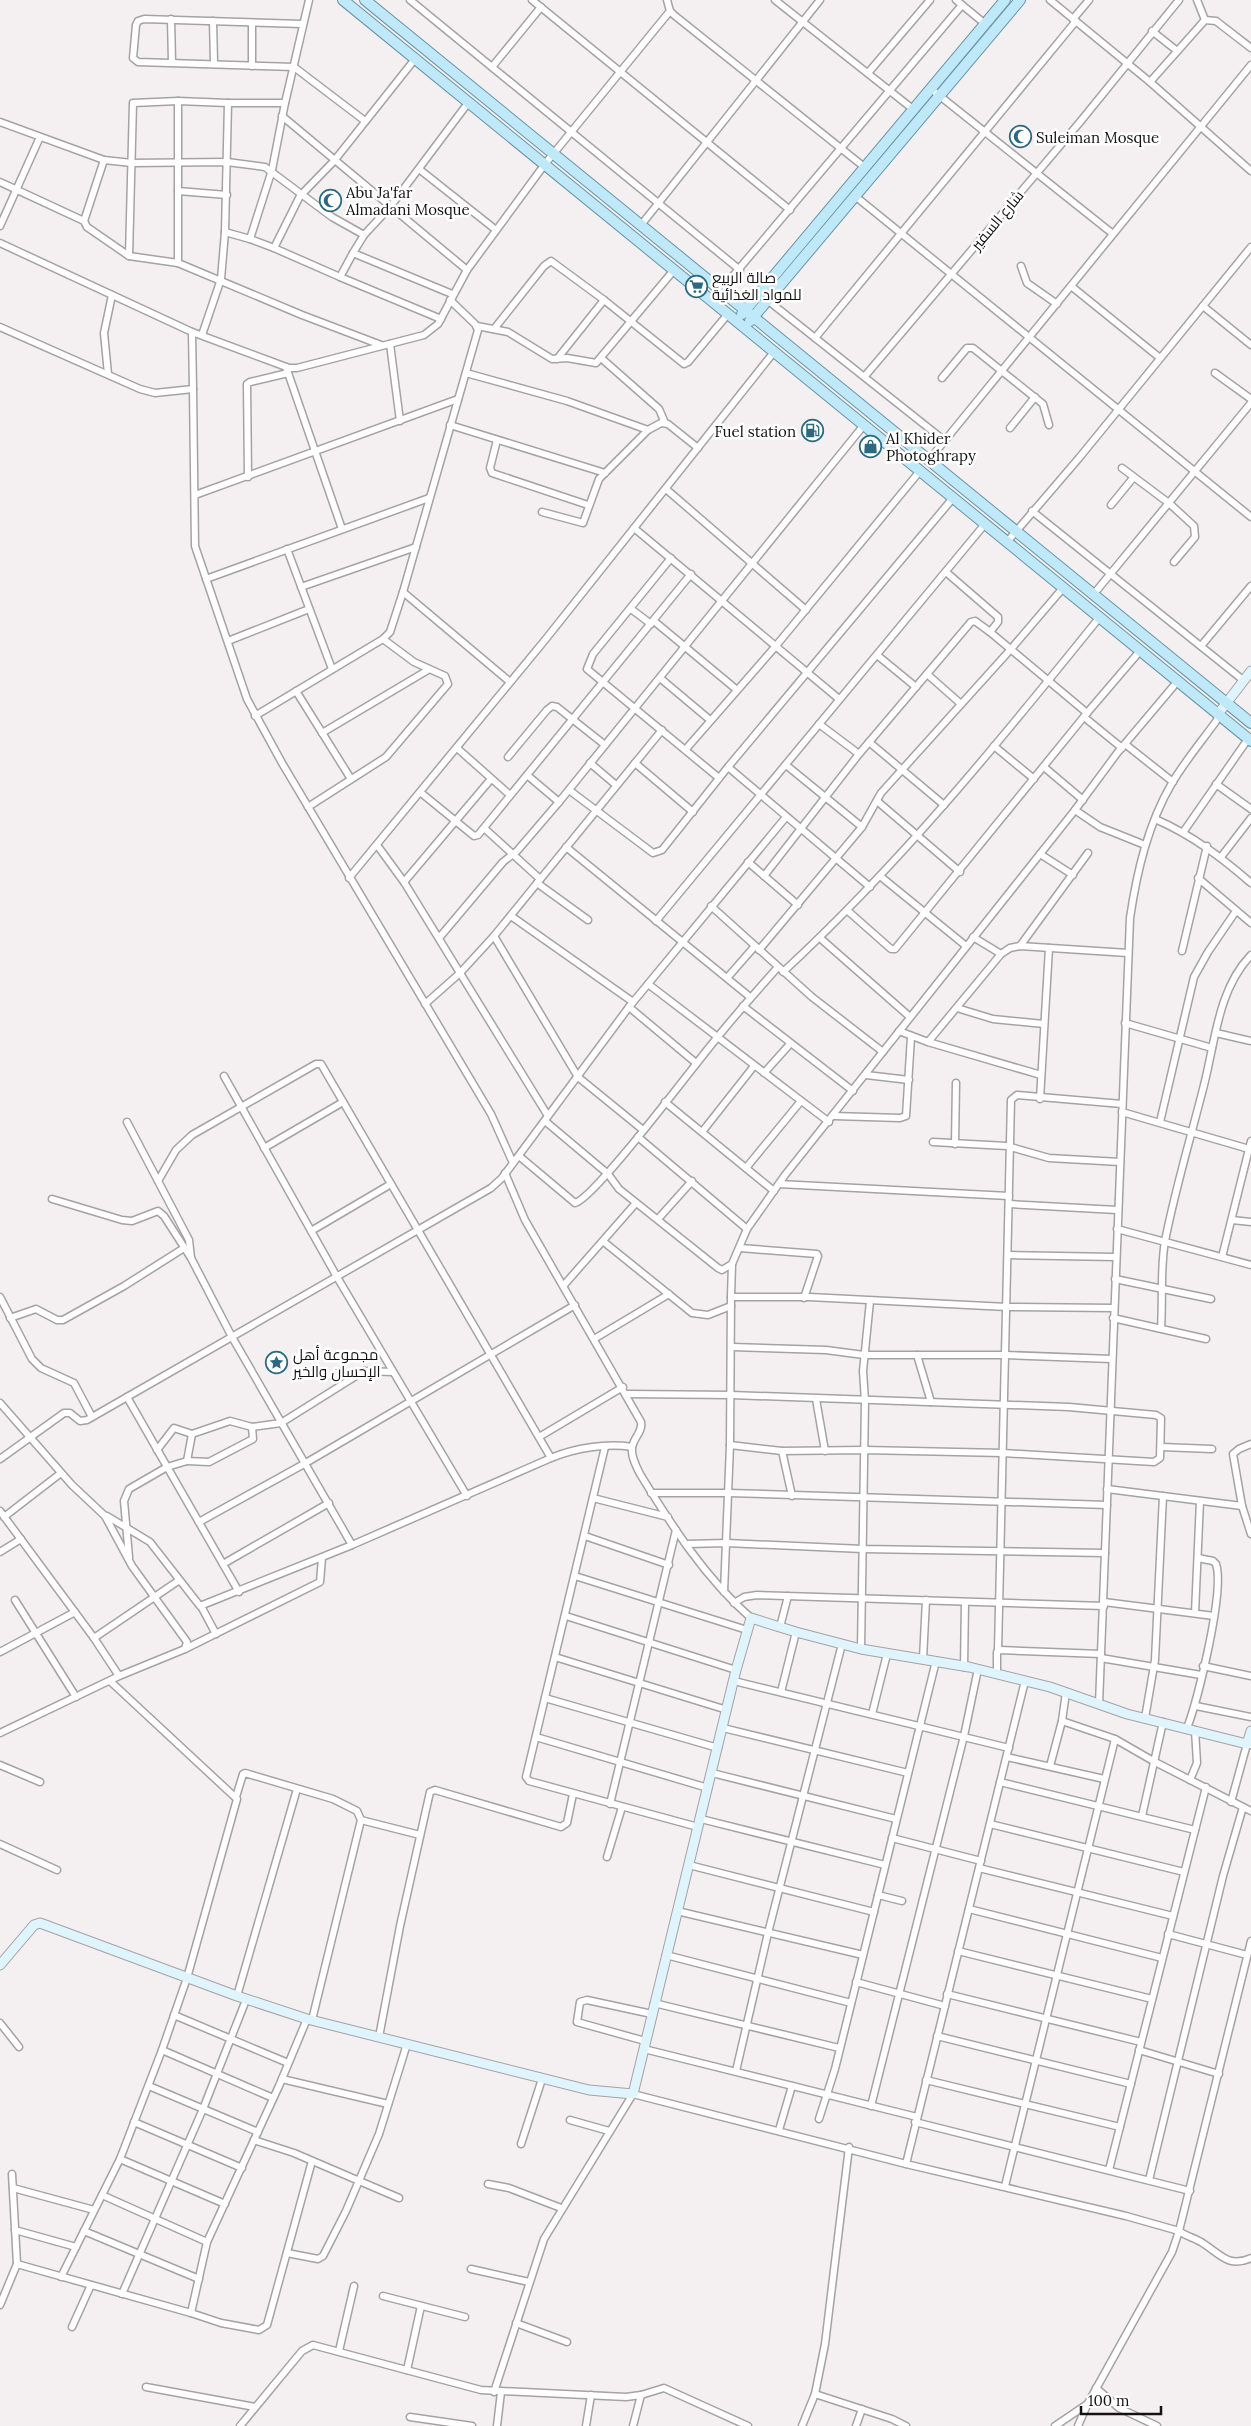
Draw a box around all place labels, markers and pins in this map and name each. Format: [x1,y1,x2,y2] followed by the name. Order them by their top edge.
[1008,125,1032,149] mosque icon: Suleiman Mosque
[1036,128,1159,147] place label: Suleiman Mosque
[345,183,470,219] place label: Abu Ja'far Almadani Mosque
[318,189,342,213] mosque icon: Abu Ja'far Almadani Mosque
[712,268,802,304] place label: صالة الربيع للمواد الغذائية
[684,274,708,298] supermarket icon: صالة الربيع للمواد الغذائية
[800,419,824,443] fuel station icon: Fuel station
[715,422,796,441] place label: Fuel station
[885,429,976,465] place label: Al Khider Photoghrapy
[858,435,882,459] shop icon: Al Khider Photoghrapy
[292,1345,381,1382] place label: مجموعة أهل الإحسان والخير
[265,1351,289,1375] place icon: مجموعة أهل الإحسان والخير

